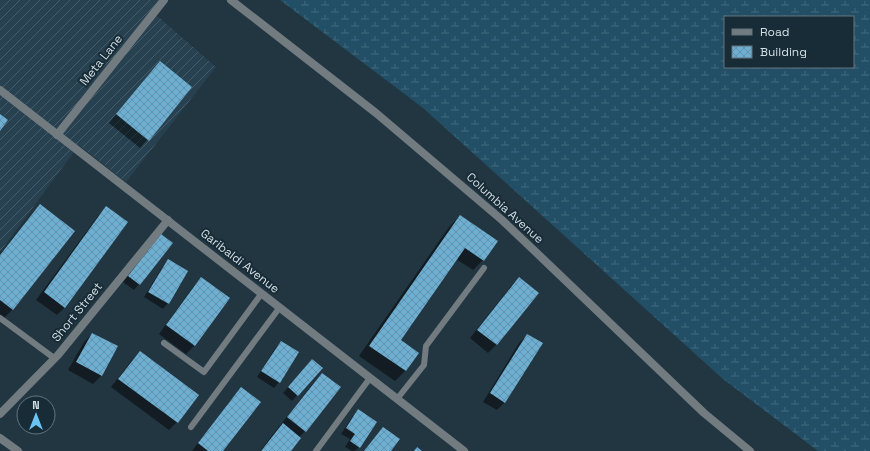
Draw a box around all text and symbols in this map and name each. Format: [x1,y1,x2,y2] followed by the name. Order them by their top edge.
[724,16,854,68] legend
[760,24,789,40] text: Road
[76,31,126,89] street label: Meta Lane
[760,44,807,60] text: Building
[463,169,547,247] street label: Columbia Avenue
[197,225,283,297] street label: Garibaldi Avenue
[48,279,106,345] street label: Short Street
[16,395,56,435] north arrow
[32,398,40,412] text: N

